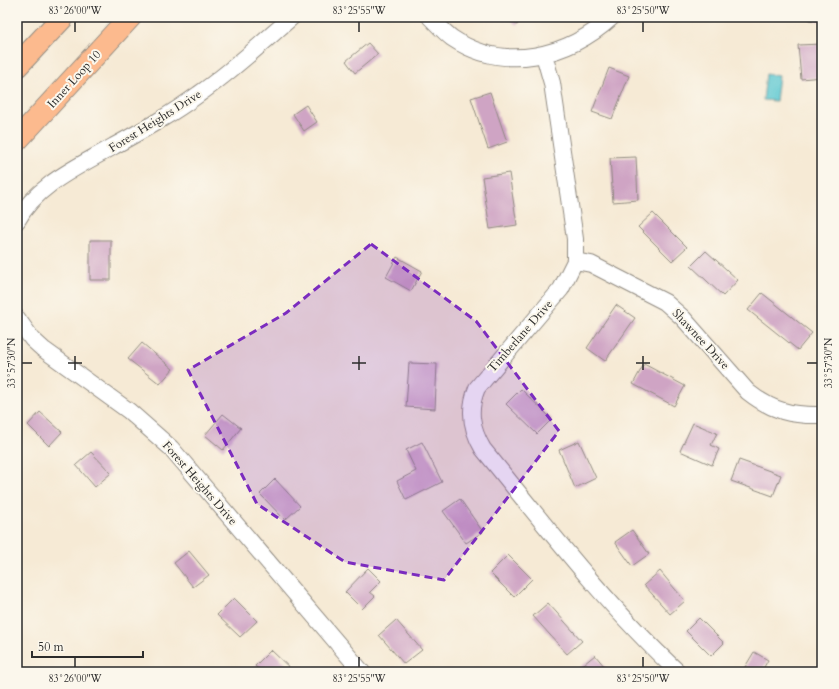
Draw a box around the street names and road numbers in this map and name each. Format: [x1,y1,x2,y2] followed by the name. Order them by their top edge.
[44,47,104,111] street label: Inner Loop 10
[106,86,204,156] street label: Forest Heights Drive
[484,296,556,376] street label: Timberlane Drive
[669,305,733,373] street label: Shawnee Drive
[159,438,241,528] street label: Forest Heights Drive

